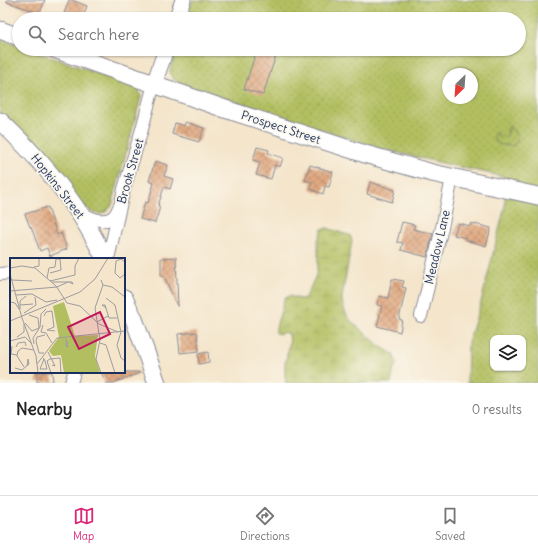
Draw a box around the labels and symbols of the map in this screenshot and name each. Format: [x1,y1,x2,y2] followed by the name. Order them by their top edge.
[442,68,478,104] north arrow
[239,107,323,147] street label: Prospect Street
[114,137,146,205] street label: Brook Street
[28,151,88,221] street label: Hopkins Street
[421,208,453,286] street label: Meadow Lane
[10,258,125,373] inset map

